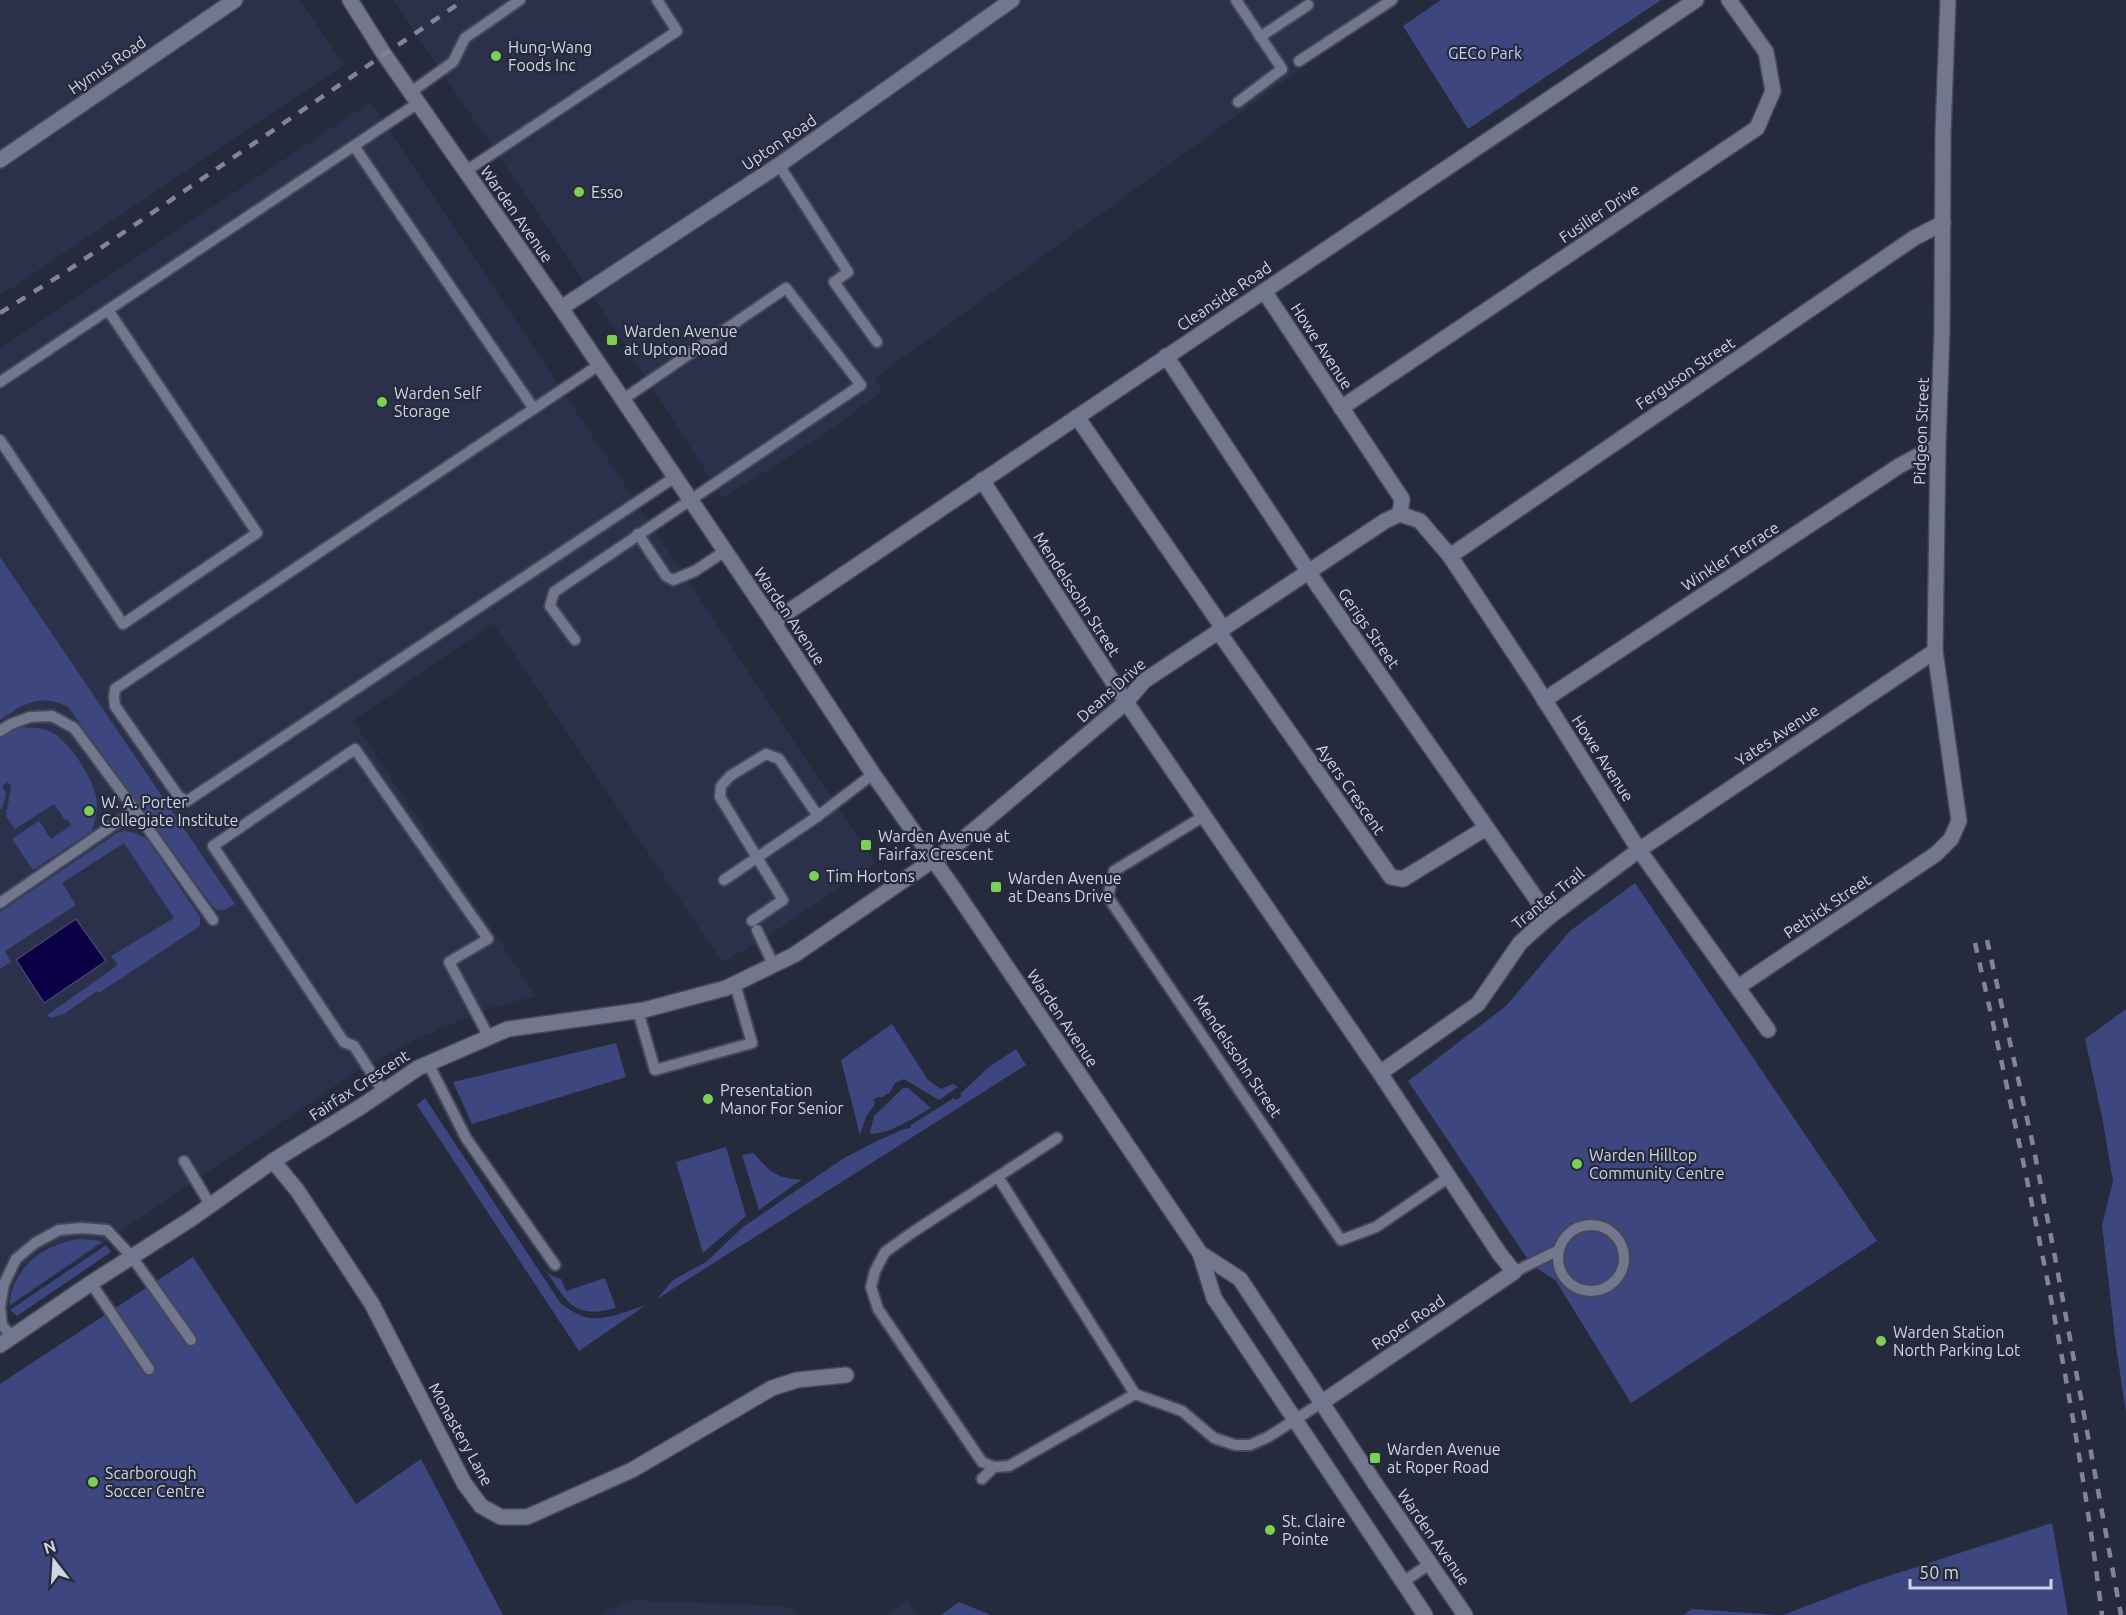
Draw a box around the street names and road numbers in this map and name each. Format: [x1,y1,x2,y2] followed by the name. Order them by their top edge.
[65,33,149,97] street label: Hymus Road
[738,111,820,173] street label: Upton Road
[477,162,557,266] street label: Warden Avenue
[1556,180,1642,246] street label: Fusilier Drive
[1173,258,1275,334] street label: Cleanside Road
[1287,299,1357,393] street label: Howe Avenue
[1632,333,1738,413] street label: Ferguson Street
[1910,376,1932,485] street label: Pidgeon Street
[1678,518,1782,594] street label: Winkler Terrace
[1030,529,1124,660] street label: Mendelssohn Street
[751,564,829,668] street label: Warden Avenue
[1335,584,1404,672] street label: Gerigs Street
[1073,655,1149,725] street label: Deans Drive
[1732,701,1822,769] street label: Yates Avenue
[1568,711,1638,805] street label: Howe Avenue
[1313,740,1389,838] street label: Ayers Crescent
[1508,864,1588,932] street label: Tranter Trail
[1780,870,1875,942] street label: Pethick Street
[1024,966,1102,1070] street label: Warden Avenue
[1190,991,1286,1121] street label: Mendelssohn Street
[306,1046,413,1124] street label: Fairfax Crescent
[1368,1291,1448,1353] street label: Roper Road
[425,1379,497,1489] street label: Monastery Lane
[1394,1485,1474,1589] street label: Warden Avenue

